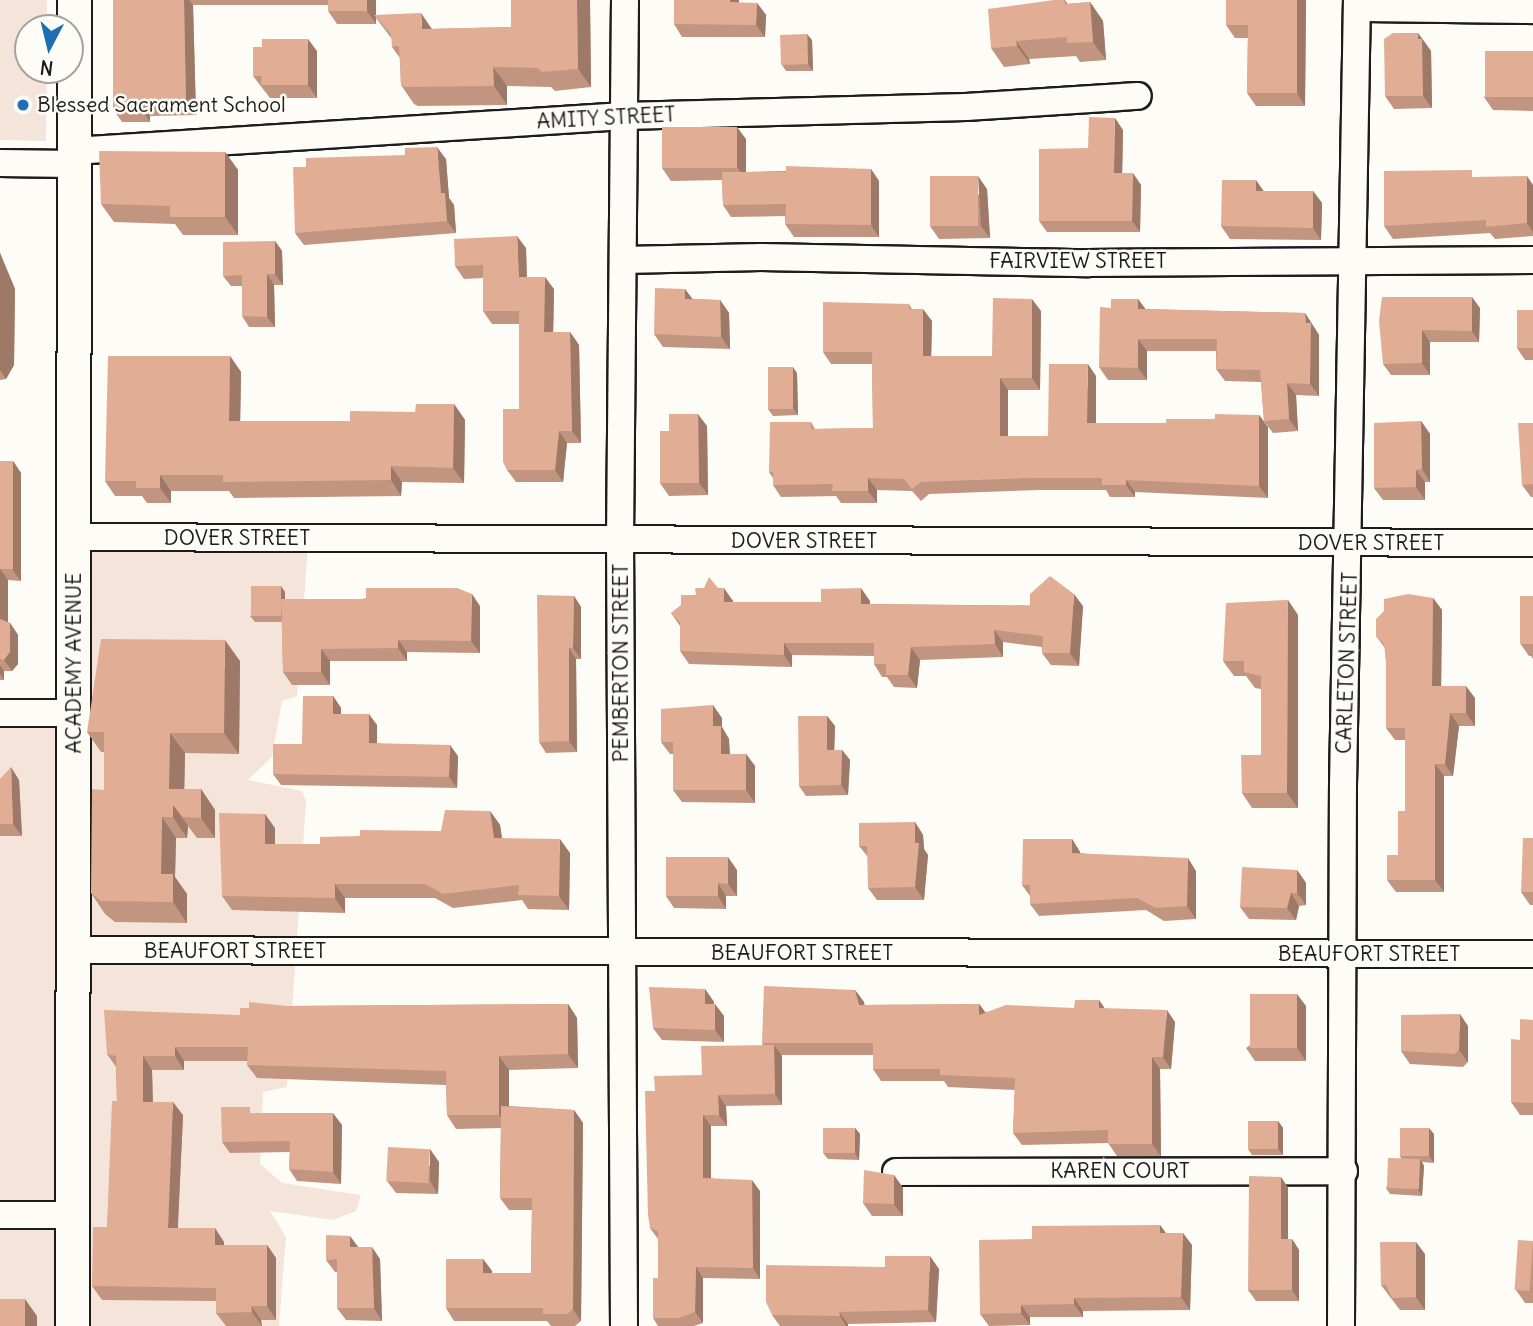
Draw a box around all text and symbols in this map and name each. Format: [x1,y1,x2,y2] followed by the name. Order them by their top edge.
[14,14,84,84] north arrow
[39,55,55,81] text: N
[37,92,286,118] place label: Blessed Sacrament School
[15,97,31,113] marker: Blessed Sacrament School
[536,102,676,134] street label: AMITY STREET
[989,248,1167,274] street label: FAIRVIEW STREET
[164,525,310,551] street label: DOVER STREET
[731,528,877,554] street label: DOVER STREET
[1298,530,1444,556] street label: DOVER STREET
[608,564,634,762] street label: PEMBERTON STREET
[61,572,87,754] street label: ACADEMY AVENUE
[1331,572,1363,754] street label: CARLETON STREET
[144,938,326,964] street label: BEAUFORT STREET
[711,940,893,966] street label: BEAUFORT STREET
[1278,941,1460,967] street label: BEAUFORT STREET
[1050,1158,1190,1184] street label: KAREN COURT

